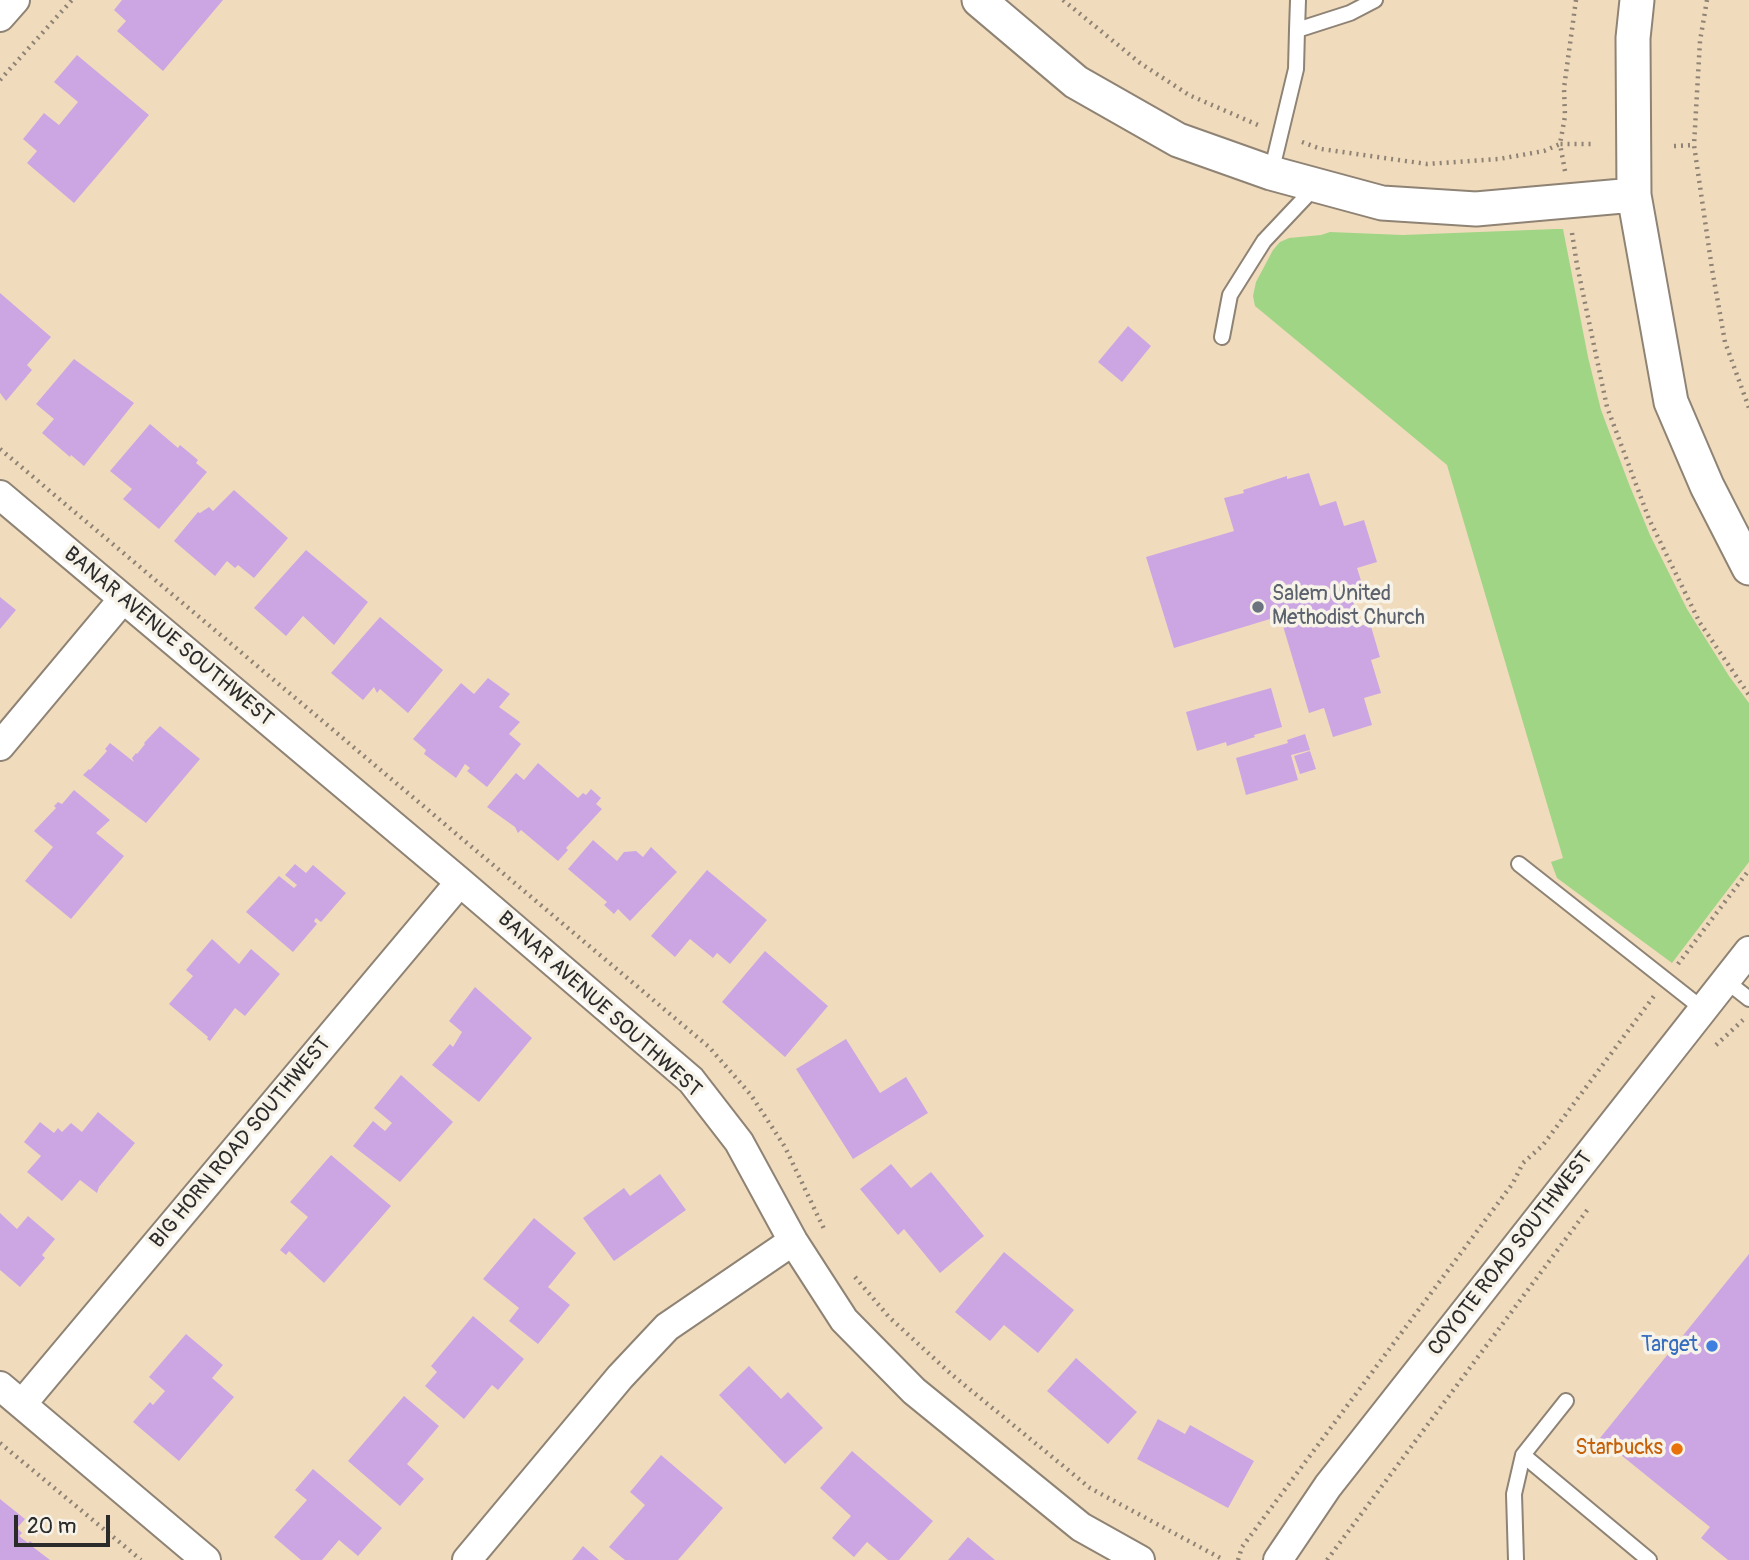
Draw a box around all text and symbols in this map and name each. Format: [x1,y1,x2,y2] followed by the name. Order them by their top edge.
[58,542,278,732] street label: BANAR AVENUE SOUTHWEST
[1272,582,1425,632] place label: Salem United Methodist Church
[1250,599,1266,615] marker: Salem United Methodist Church
[492,907,706,1103] street label: BANAR AVENUE SOUTHWEST
[145,1032,337,1254] street label: BIG HORN ROAD SOUTHWEST
[1423,1147,1599,1361] street label: COYOTE ROAD SOUTHWEST
[1641,1333,1698,1359] place label: Target
[1704,1338,1720,1354] marker: Target
[1575,1436,1663,1462] place label: Starbucks
[1669,1441,1685,1457] marker: Starbucks
[18,1500,114,1544] scale bar
[27,1513,76,1540] text: 20 m

